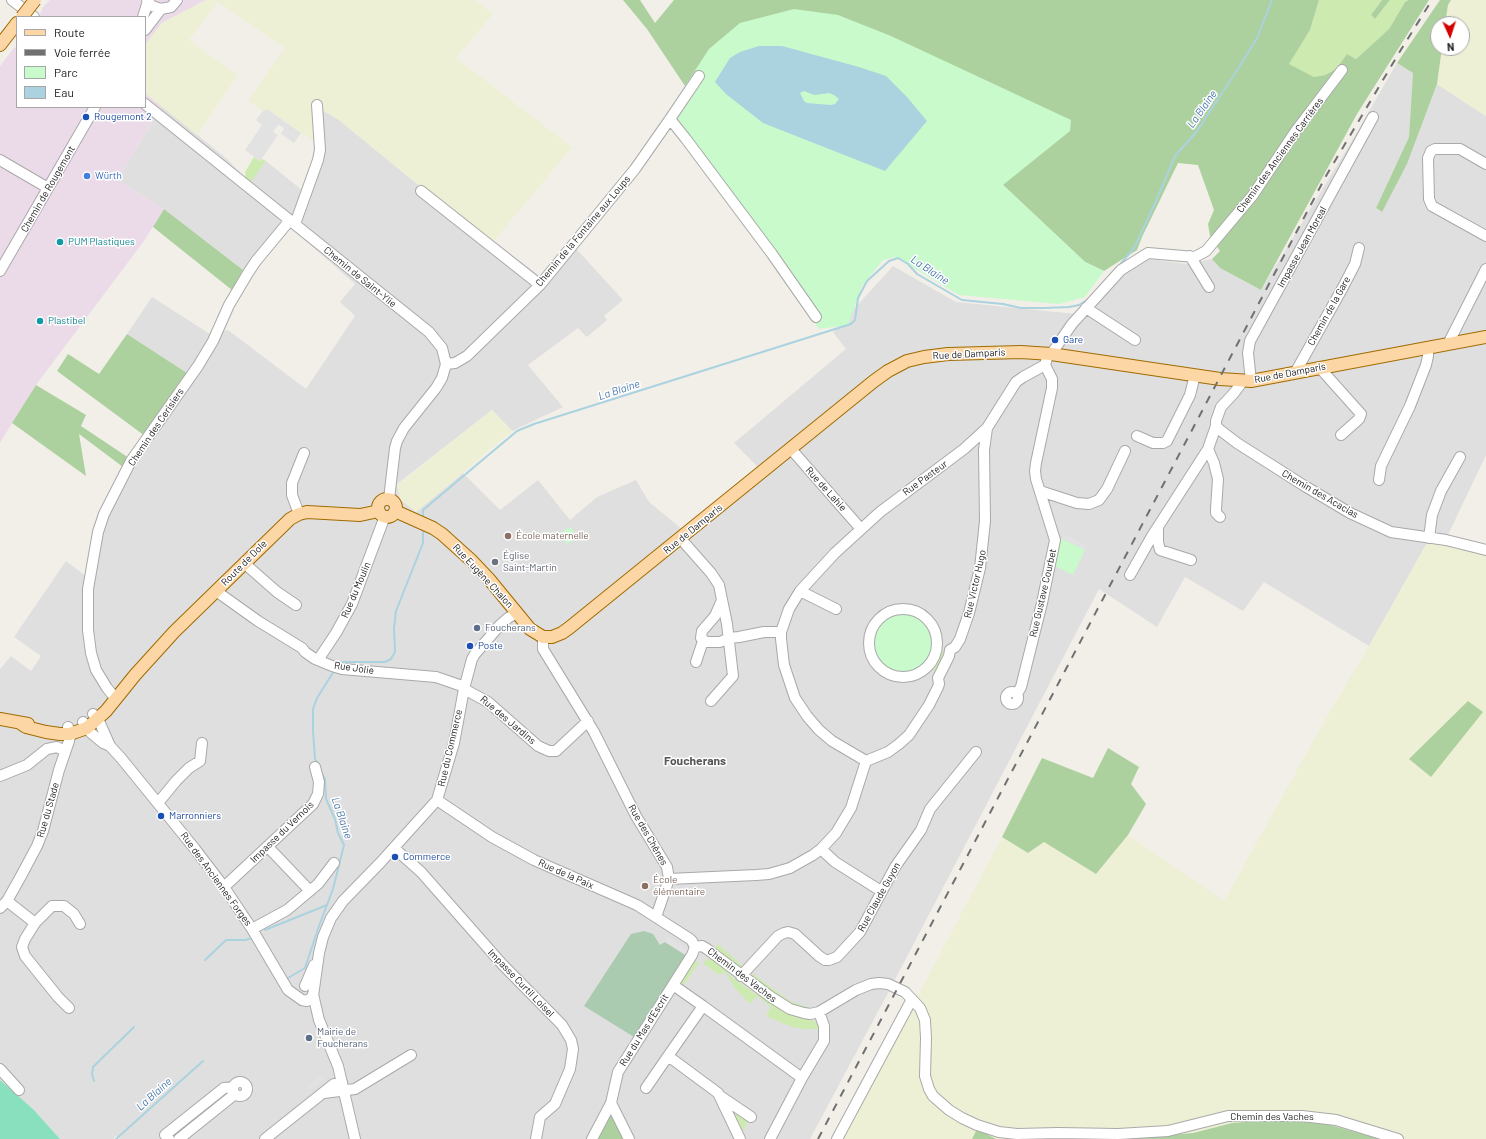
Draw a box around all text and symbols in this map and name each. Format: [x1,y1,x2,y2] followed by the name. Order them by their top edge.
[16,16,146,108] legend
[1430,16,1470,56] north arrow
[54,25,85,39] text: Route
[1447,41,1455,54] text: N
[54,45,110,59] text: Voie ferrée
[54,65,78,79] text: Parc
[54,85,74,99] text: Eau
[1184,88,1220,130] water label: La Blaine
[1234,95,1326,215] street label: Chemin des Anciennes Carrières
[94,111,152,123] place label: Rougemont 2
[81,112,91,122] marker: Rougemont 2
[18,144,78,234] street label: Chemin de Rougemont
[95,170,122,182] place label: Würth
[82,171,92,181] marker: Würth
[533,173,633,289] street label: Chemin de la Fontaine aux Loups
[1275,204,1329,290] street label: Impasse Jean Moreal
[68,236,135,248] place label: PUM Plastiques
[55,237,65,247] marker: PUM Plastiques
[321,244,399,310] street label: Chemin de Saint-Ylie
[908,253,952,287] water label: La Blaine
[1305,274,1353,348] street label: Chemin de la Gare
[48,315,85,327] place label: Plastibel
[35,316,45,326] marker: Plastibel
[1063,334,1083,346] place label: Gare
[1050,335,1060,345] marker: Gare
[932,346,1006,362] street label: Rue de Damparis
[1253,360,1327,386] street label: Rue de Damparis
[596,377,642,403] water label: La Blaine
[126,386,186,468] street label: Chemin des Cerisiers
[900,458,950,498] street label: Rue Pasteur
[803,464,849,514] street label: Rue de Lahie
[1280,467,1360,521] street label: Chemin des Acacias
[661,501,725,557] street label: Rue de Damparis
[516,530,589,542] place label: École maternelle
[503,531,513,541] marker: École maternelle
[219,538,269,588] street label: Route de Dole
[450,541,516,611] street label: Rue Eugène Chalon
[1027,548,1059,638] street label: Rue Gustave Courbet
[961,549,989,619] street label: Rue Victor Hugo
[503,550,557,574] place label: Église Saint-Martin
[490,557,500,567] marker: Église Saint-Martin
[339,560,373,620] street label: Rue du Moulin
[485,622,536,634] place label: Foucherans
[472,623,482,633] marker: Foucherans
[478,640,503,652] place label: Poste
[465,641,475,651] marker: Poste
[333,659,375,677] street label: Rue Jolie
[478,693,538,747] street label: Rue des Jardins
[435,708,465,788] street label: Rue du Commerce
[664,754,726,768] district label: Foucherans
[34,781,62,839] street label: Rue du Stade
[329,795,355,841] water label: La Blaine
[248,799,316,865] street label: Impasse du Vernois
[626,802,670,868] street label: Rue des Chênes
[169,810,221,822] place label: Marronniers
[156,811,166,821] marker: Marronniers
[178,830,254,928] street label: Rue des Anciennes Forges
[403,851,450,863] place label: Commerce
[390,852,400,862] marker: Commerce
[536,856,596,892] street label: Rue de la Paix
[855,860,903,934] street label: Rue Claude Guyon
[653,874,705,898] place label: École élémentaire
[640,881,650,891] marker: École élémentaire
[705,945,779,1005] street label: Chemin des Vaches
[485,946,557,1020] street label: Impasse Curtil Loisel
[617,991,671,1069] street label: Rue du Mas d'Escrit
[317,1026,368,1050] place label: Mairie de Foucherans
[304,1033,314,1043] marker: Mairie de Foucherans
[134,1075,174,1113] water label: La Blaine
[1230,1111,1314,1123] street label: Chemin des Vaches

